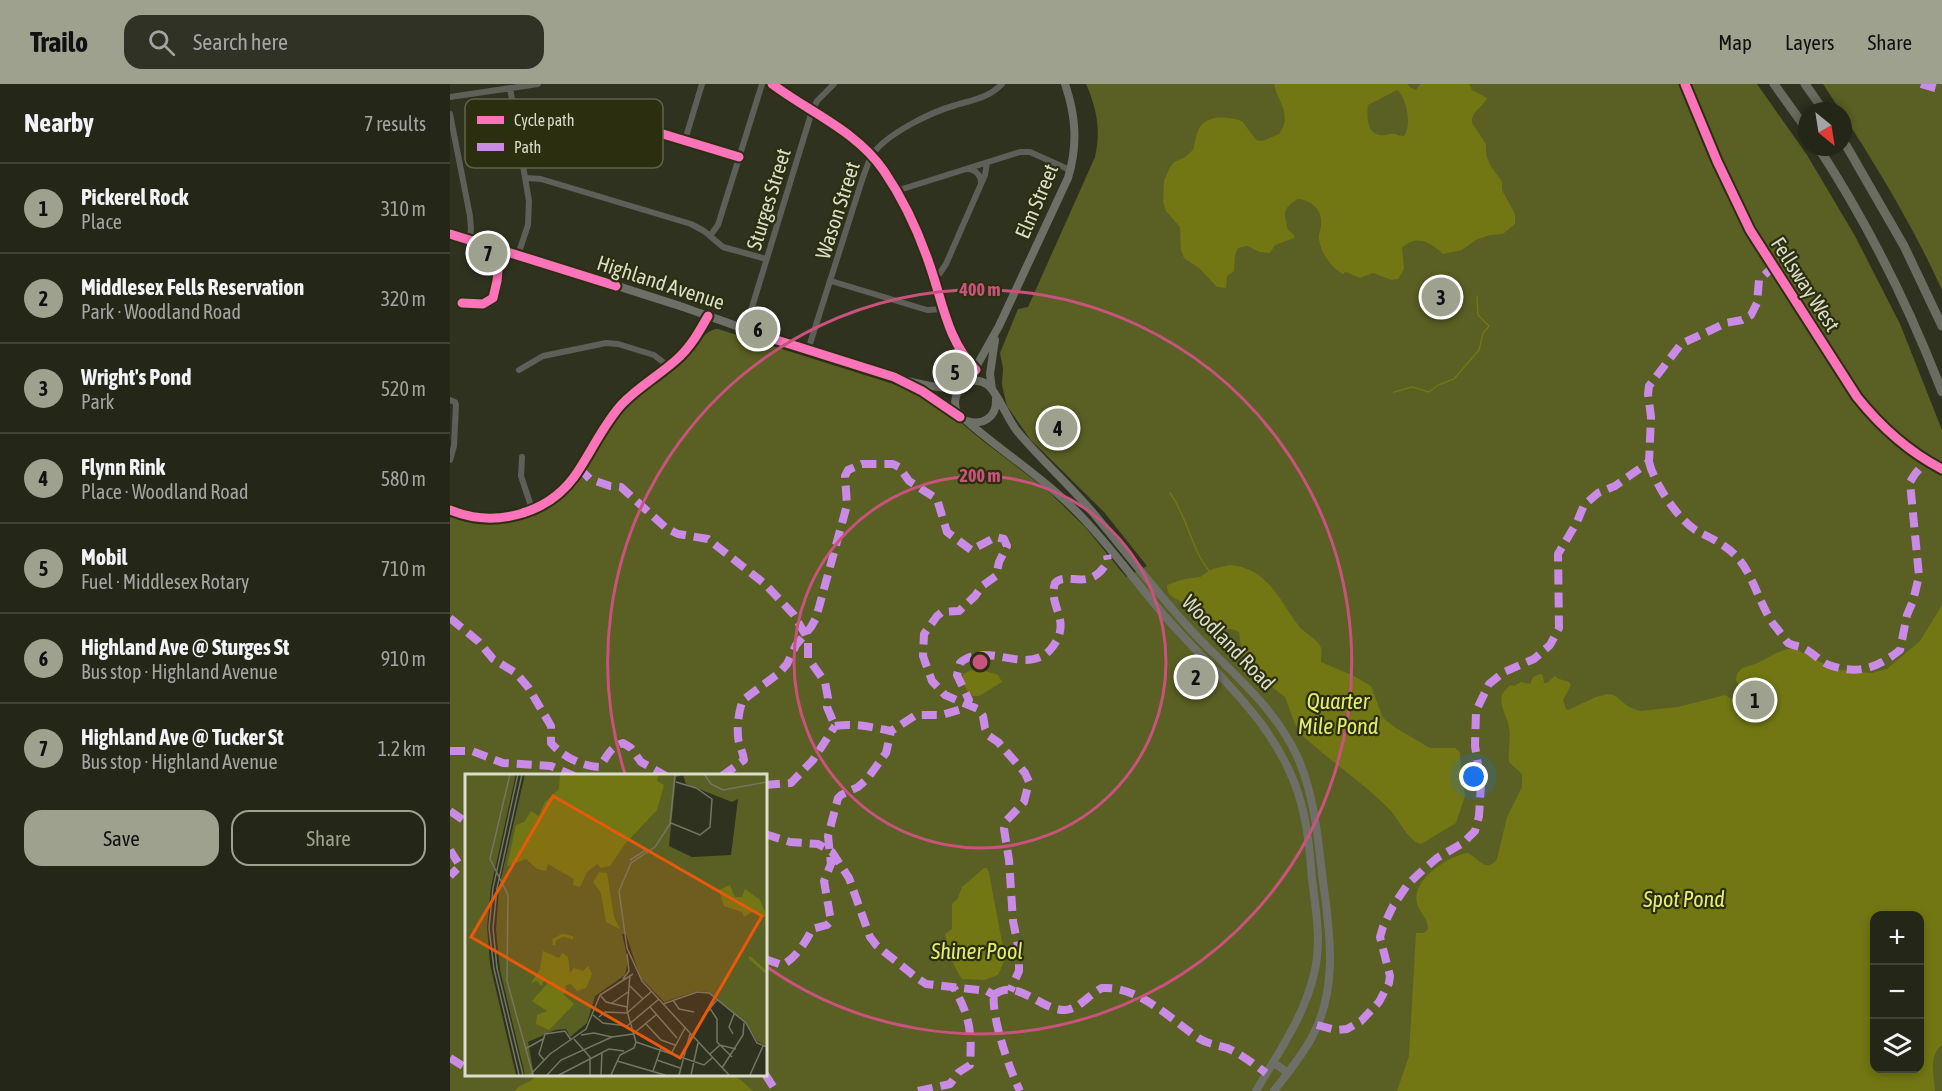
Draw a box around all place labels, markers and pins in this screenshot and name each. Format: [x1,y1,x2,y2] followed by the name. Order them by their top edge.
[468,230,507,276] pin: 7
[1422,274,1460,320] pin: 3
[738,306,778,352] pin: 6
[936,350,974,394] pin: 5
[1038,406,1078,450] pin: 4
[970,652,990,672] centre of rings
[1176,654,1216,700] pin: 2
[1736,678,1774,722] pin: 1

